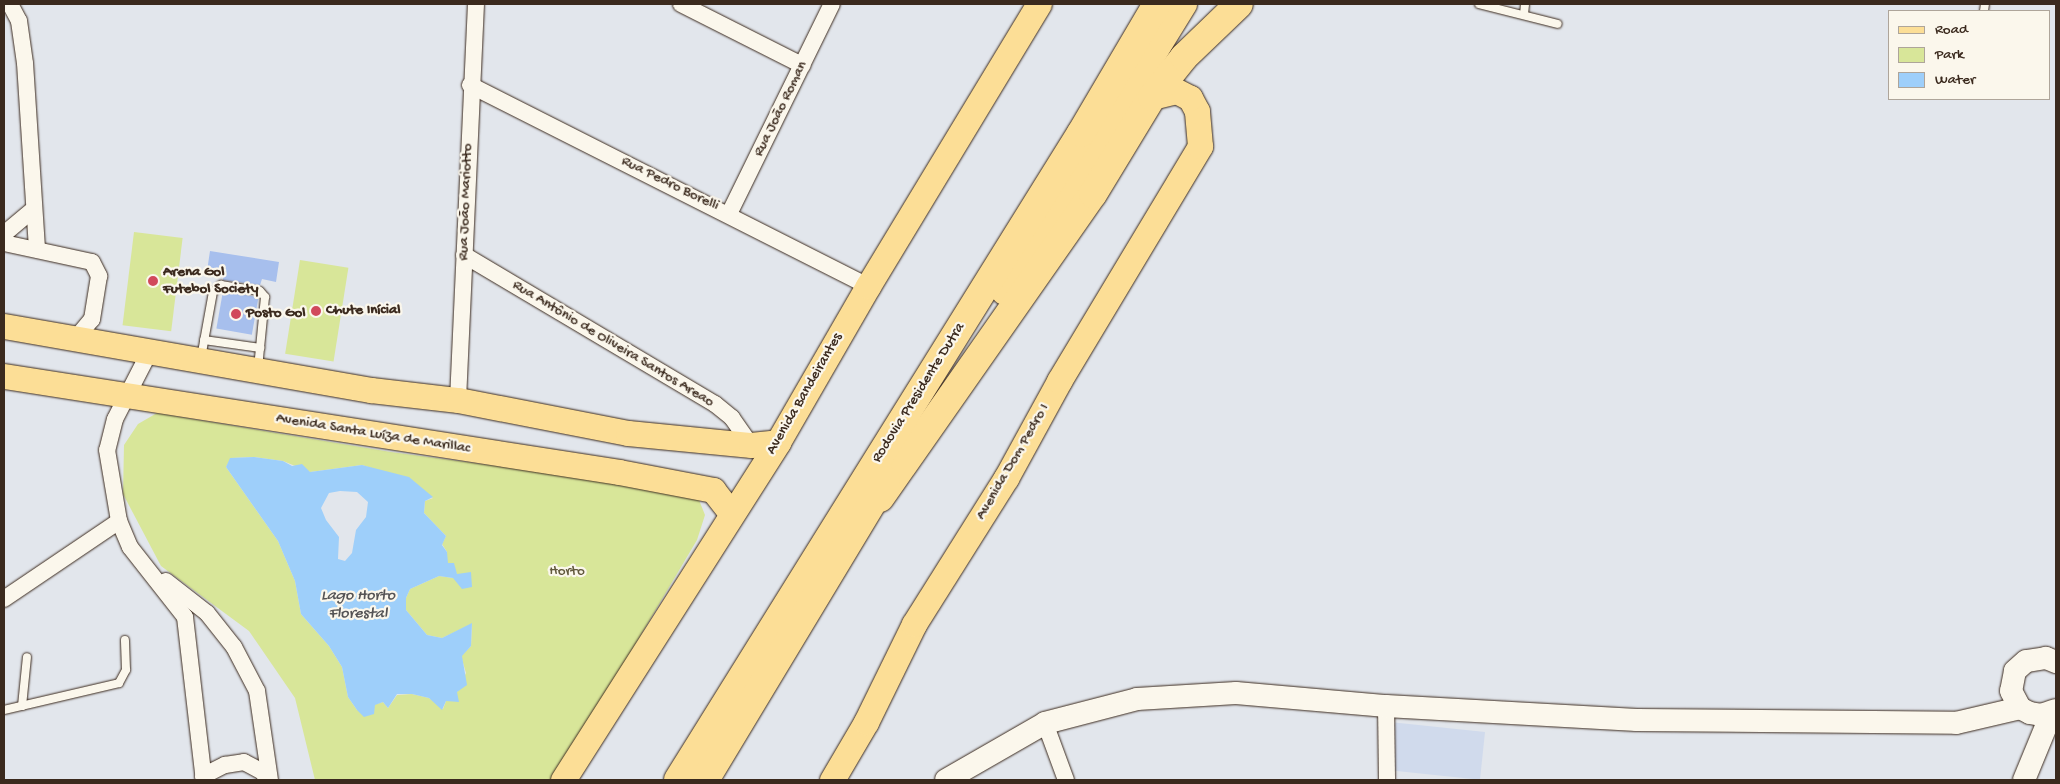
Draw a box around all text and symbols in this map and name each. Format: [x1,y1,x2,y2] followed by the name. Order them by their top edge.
[1888,10,2050,100] legend
[1935,21,1968,39] text: Road
[1935,46,1964,64] text: Park
[750,58,812,160] street label: Rua João Roman
[1935,71,1975,89] text: Water
[455,143,477,261] street label: Rua João Mariotto
[618,153,722,215] street label: Rua Pedro Borelli
[163,263,258,298] place label: Arena Gol Futebol Society
[147,275,159,287] marker: Arena Gol Futebol Society
[509,276,717,412] street label: Rua Antônio de Oliveira Santos Areao
[326,302,401,320] place label: Chute Inícial
[246,305,306,323] place label: Posto Gol
[310,305,322,317] marker: Chute Inícial
[230,308,242,320] marker: Posto Gol
[869,320,969,466] street label: Rodovia Presidente Dutra
[763,330,847,458] street label: Avenida Bandeirantes
[972,401,1054,523] street label: Avenida Dom Pedro I
[275,410,471,458] street label: Avenida Santa Luíza de Marillac
[549,563,585,581] park label: Horto
[321,587,395,625] water label: Lago Horto Florestal

